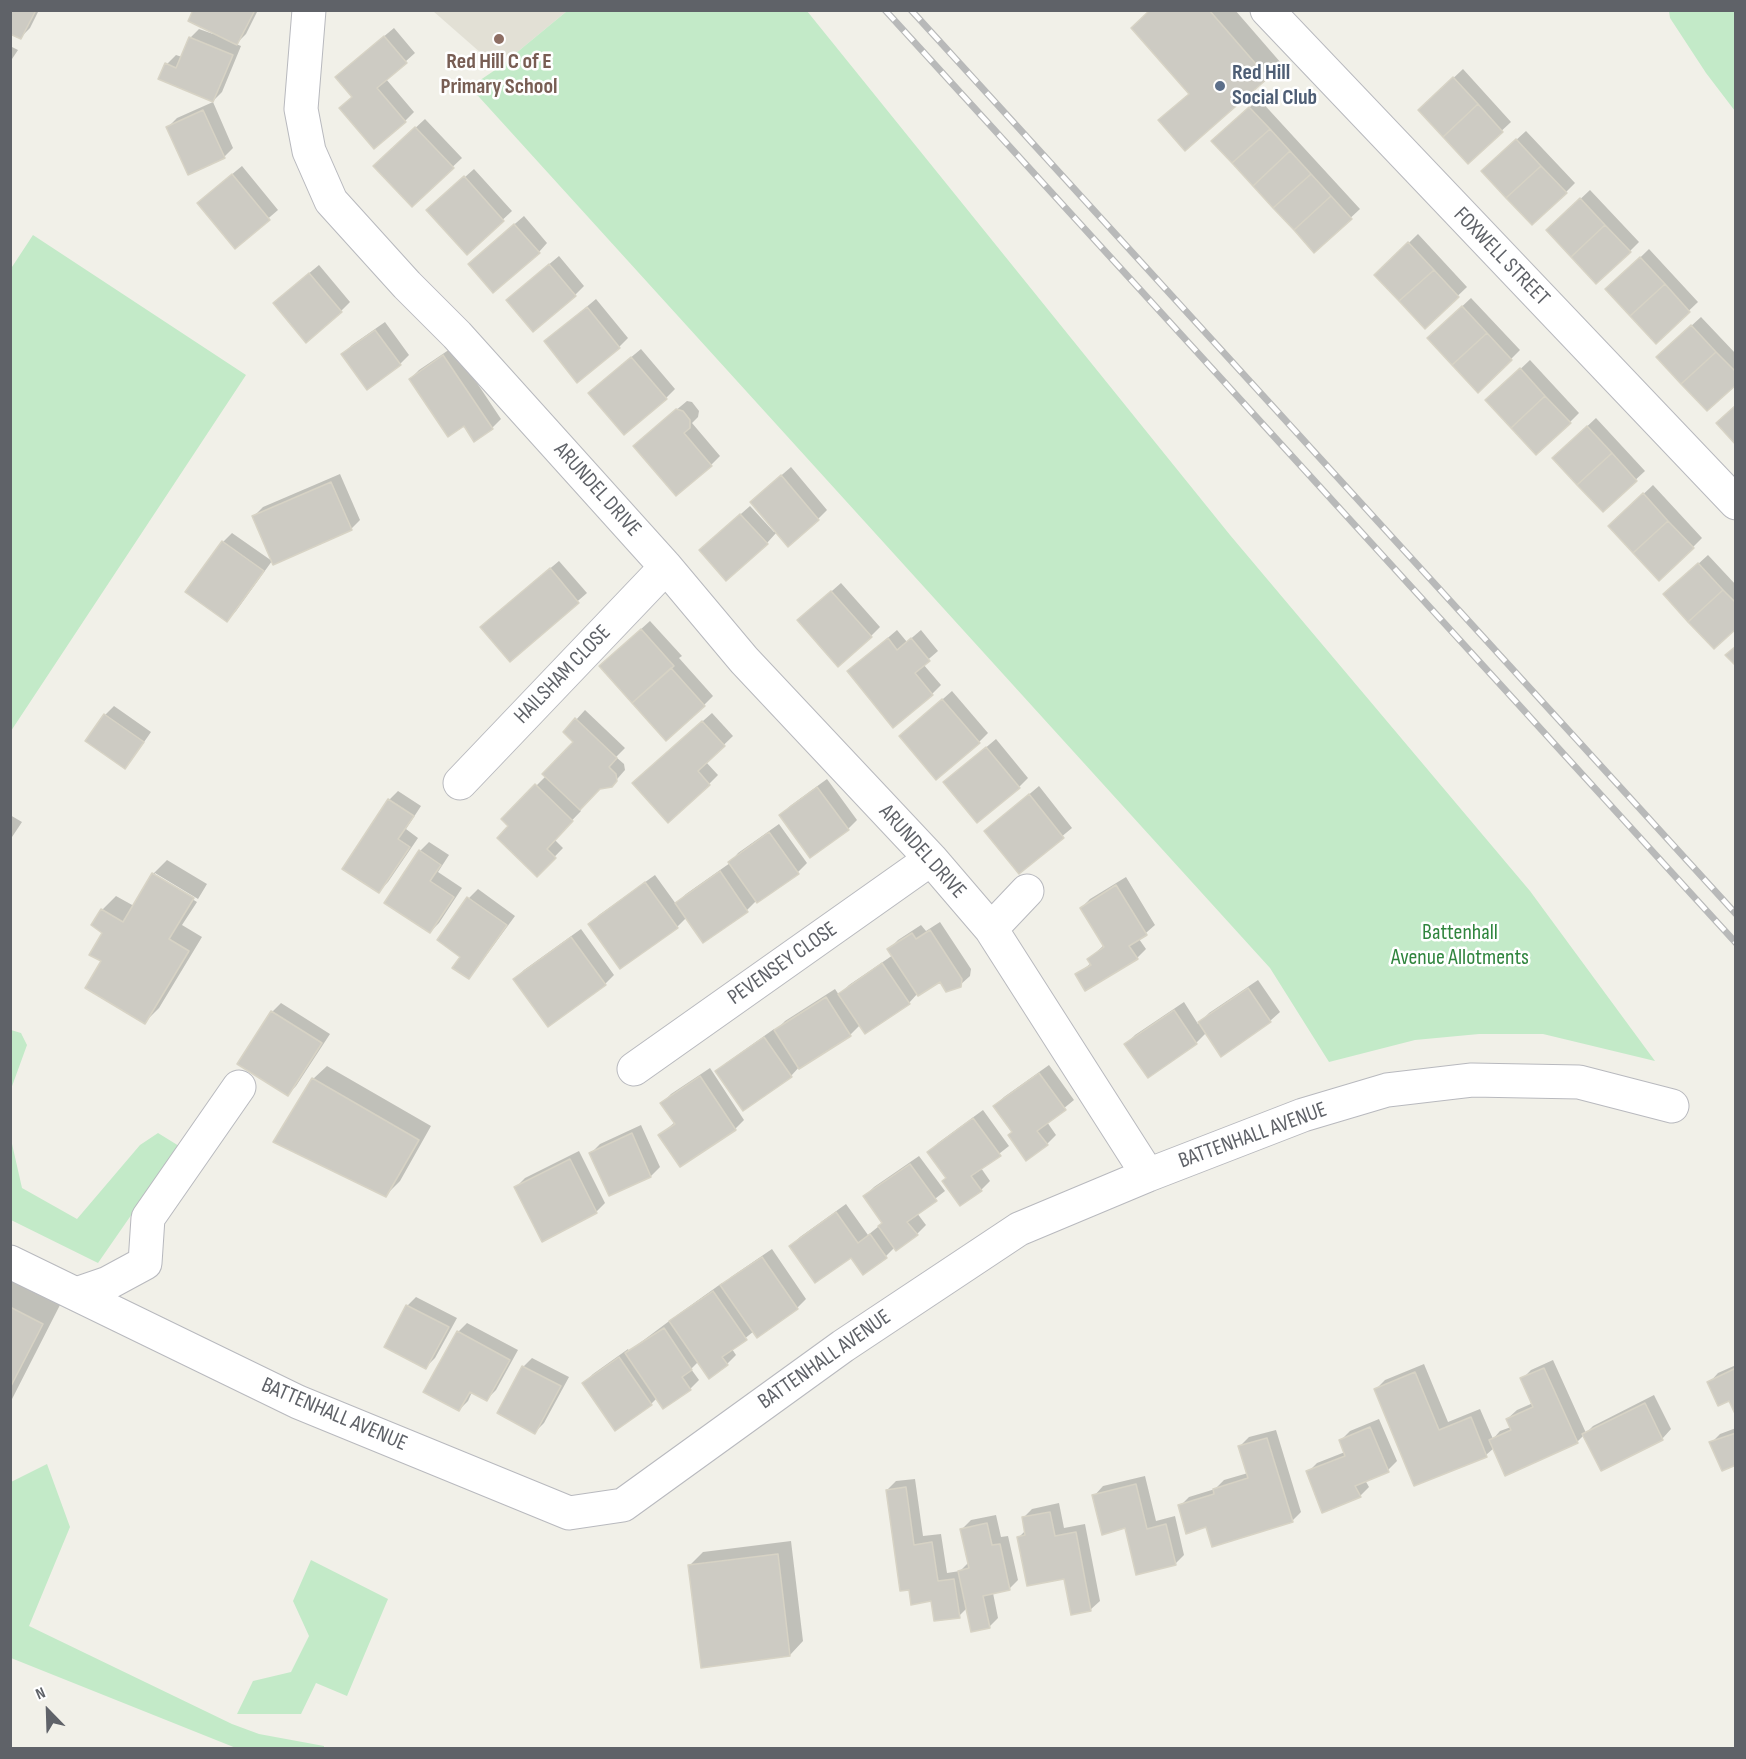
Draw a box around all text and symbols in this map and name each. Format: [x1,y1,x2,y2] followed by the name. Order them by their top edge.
[492,32,506,46] marker: Red Hill C of E Primary School
[441,49,557,100] place label: Red Hill C of E Primary School
[1232,60,1317,112] place label: Red Hill Social Club
[1213,79,1227,93] marker: Red Hill Social Club
[1447,202,1555,312] street label: FOXWELL STREET
[548,438,646,542] street label: ARUNDEL DRIVE
[509,620,617,730] street label: HAILSHAM CLOSE
[873,800,971,904] street label: ARUNDEL DRIVE
[723,917,843,1011] street label: PEVENSEY CLOSE
[1391,920,1529,972] park label: Battenhall Avenue Allotments
[1175,1097,1331,1175] street label: BATTENHALL AVENUE
[754,1305,896,1415] street label: BATTENHALL AVENUE
[257,1372,411,1458] street label: BATTENHALL AVENUE
[18,1681,78,1741] north arrow
[33,1684,48,1704] text: N

